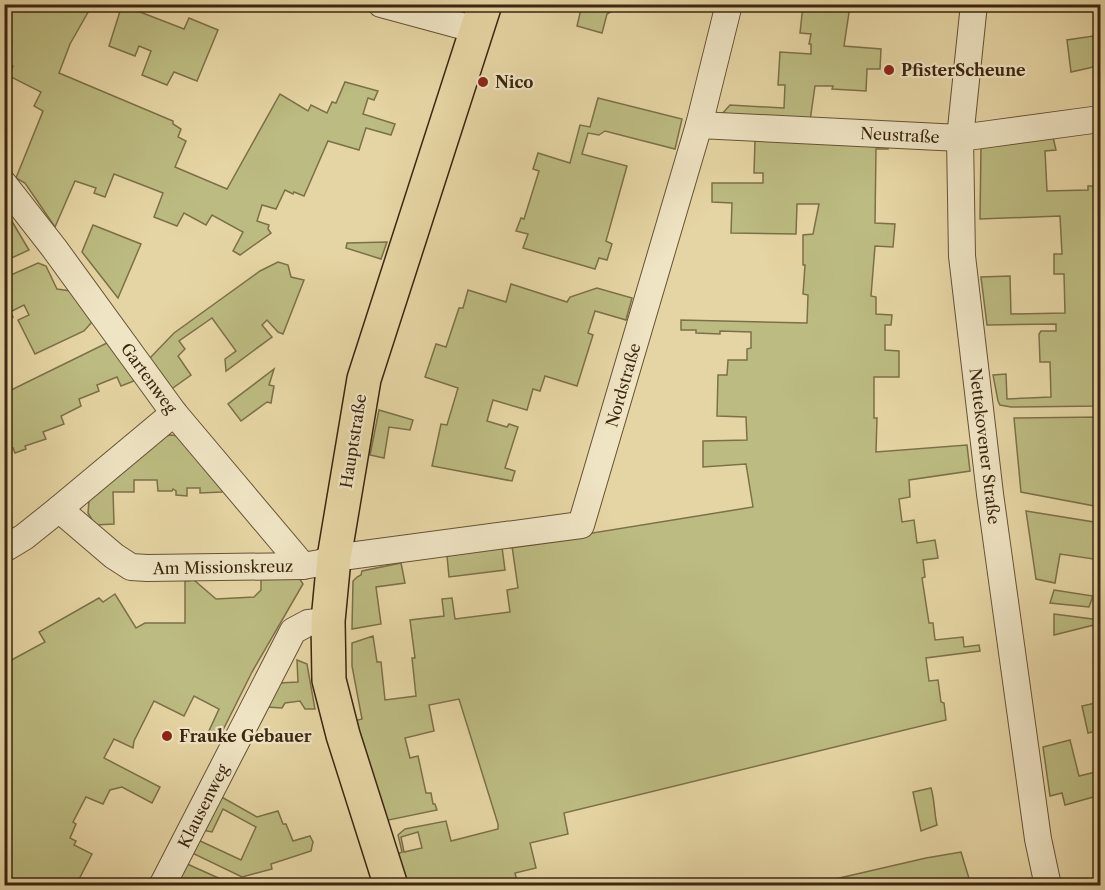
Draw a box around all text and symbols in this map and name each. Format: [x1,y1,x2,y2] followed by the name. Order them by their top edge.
[901,60,1026,80] place label: PfisterScheune
[882,63,896,77] marker: PfisterScheune
[495,72,533,92] place label: Nico
[476,75,490,89] marker: Nico
[860,123,940,147] street label: Neustraße
[117,339,182,418] street label: Gartenweg
[601,341,645,429] street label: Nordstraße
[965,367,1005,525] street label: Nettekovener Straße
[336,392,370,490] street label: Hauptstraße
[152,556,293,578] street label: Am Missionskreuz
[179,726,312,746] place label: Frauke Gebauer
[160,729,174,743] marker: Frauke Gebauer
[173,760,233,851] street label: Klausenweg

